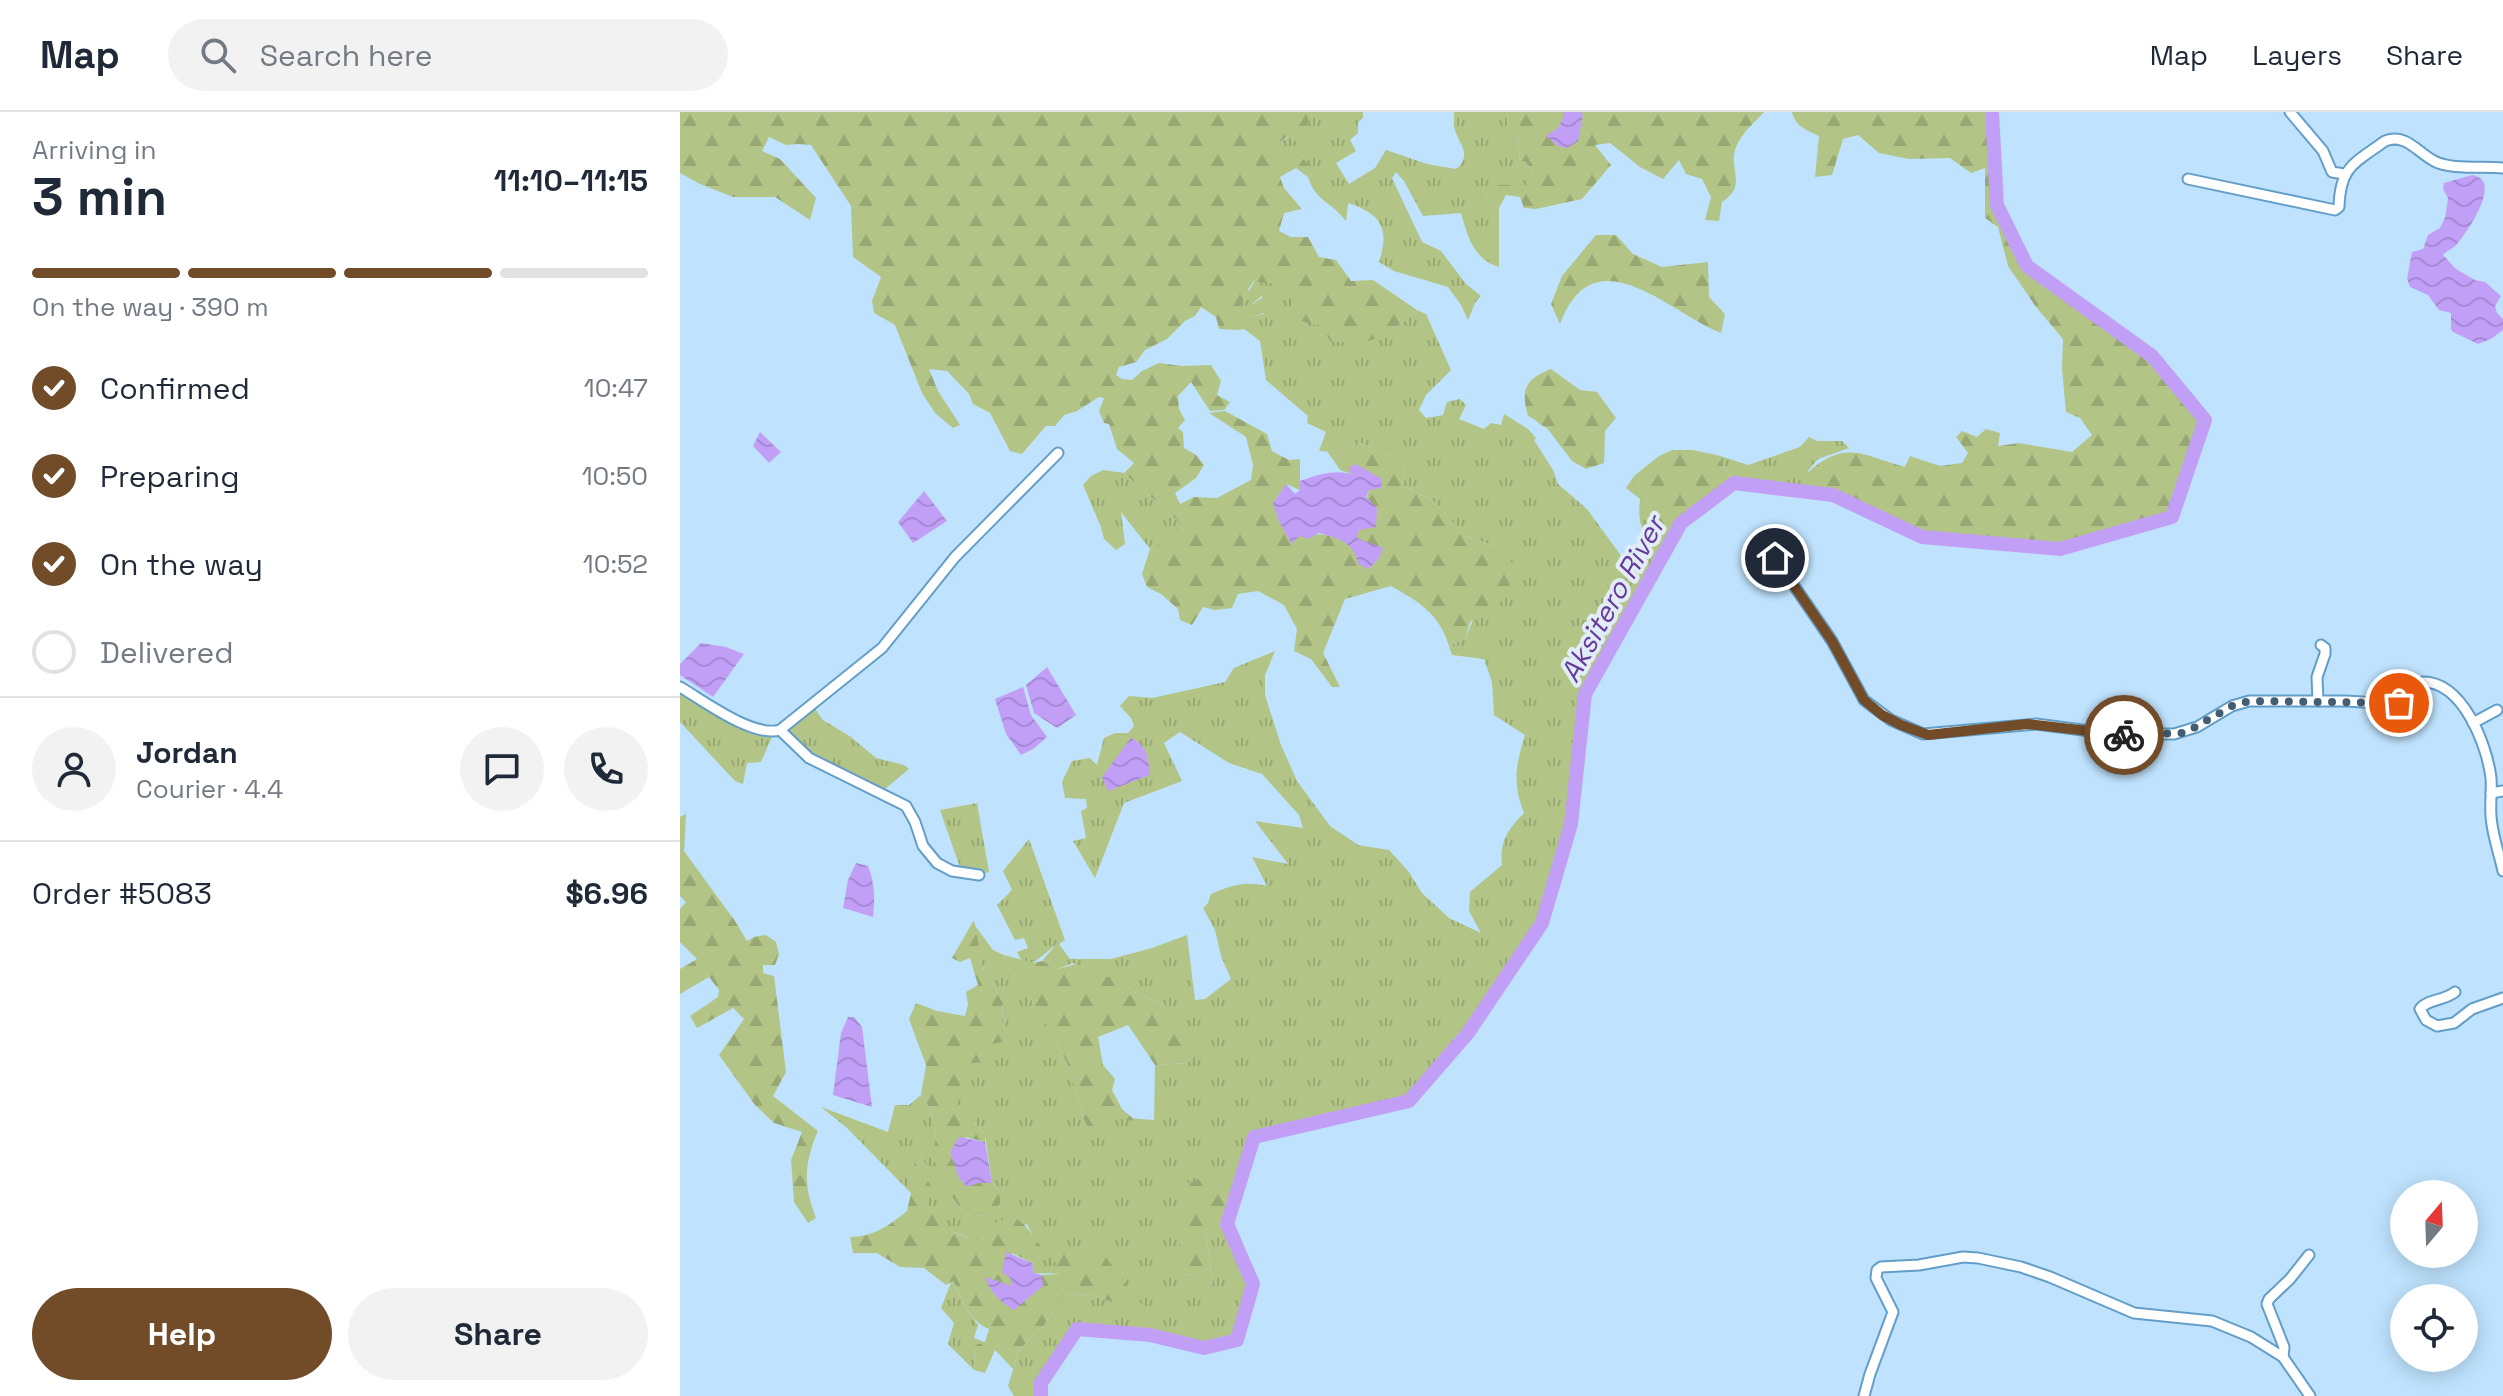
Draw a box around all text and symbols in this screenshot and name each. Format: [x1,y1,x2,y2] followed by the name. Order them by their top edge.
[168,19,728,91] search box
[40,31,120,79] text: Map
[196,33,240,77] icon: search
[260,36,433,75] text: Search here
[2150,37,2208,73] text: Map
[2252,37,2342,73] text: Layers
[2386,37,2463,73] text: Share
[32,133,156,167] text: Arriving in
[494,161,648,200] text: 11:10–11:15
[32,164,167,230] text: 3 min
[32,290,269,324] text: On the way · 390 m
[32,366,76,410] icon: check
[100,369,250,408] text: Confirmed
[584,371,648,405] text: 10:47
[32,454,76,498] icon: check
[100,457,239,496] text: Preparing
[582,459,648,493] text: 10:50
[1552,507,1674,688] water label: Aksitero River
[1741,524,1809,592] pin
[1753,536,1797,580] icon: home
[32,542,76,586] icon: check
[100,545,263,584] text: On the way
[583,547,648,581] text: 10:52
[100,633,234,672] text: Delivered
[2365,669,2433,737] pin
[2377,681,2421,725] icon: bag
[2084,695,2164,775] courier
[2102,713,2146,757] icon: bike
[32,727,116,811] button: person
[460,727,544,811] button: chat
[564,727,648,811] button: phone
[136,733,238,772] text: Jordan
[136,772,283,806] text: Courier · 4.4
[32,874,212,913] text: Order #5083
[565,874,648,913] text: $6.96
[2390,1180,2478,1268] north arrow
[2390,1180,2478,1372] map controls
[2390,1284,2478,1372] button: locate
[32,1288,332,1380] button: Help
[348,1288,648,1380] button: Share

